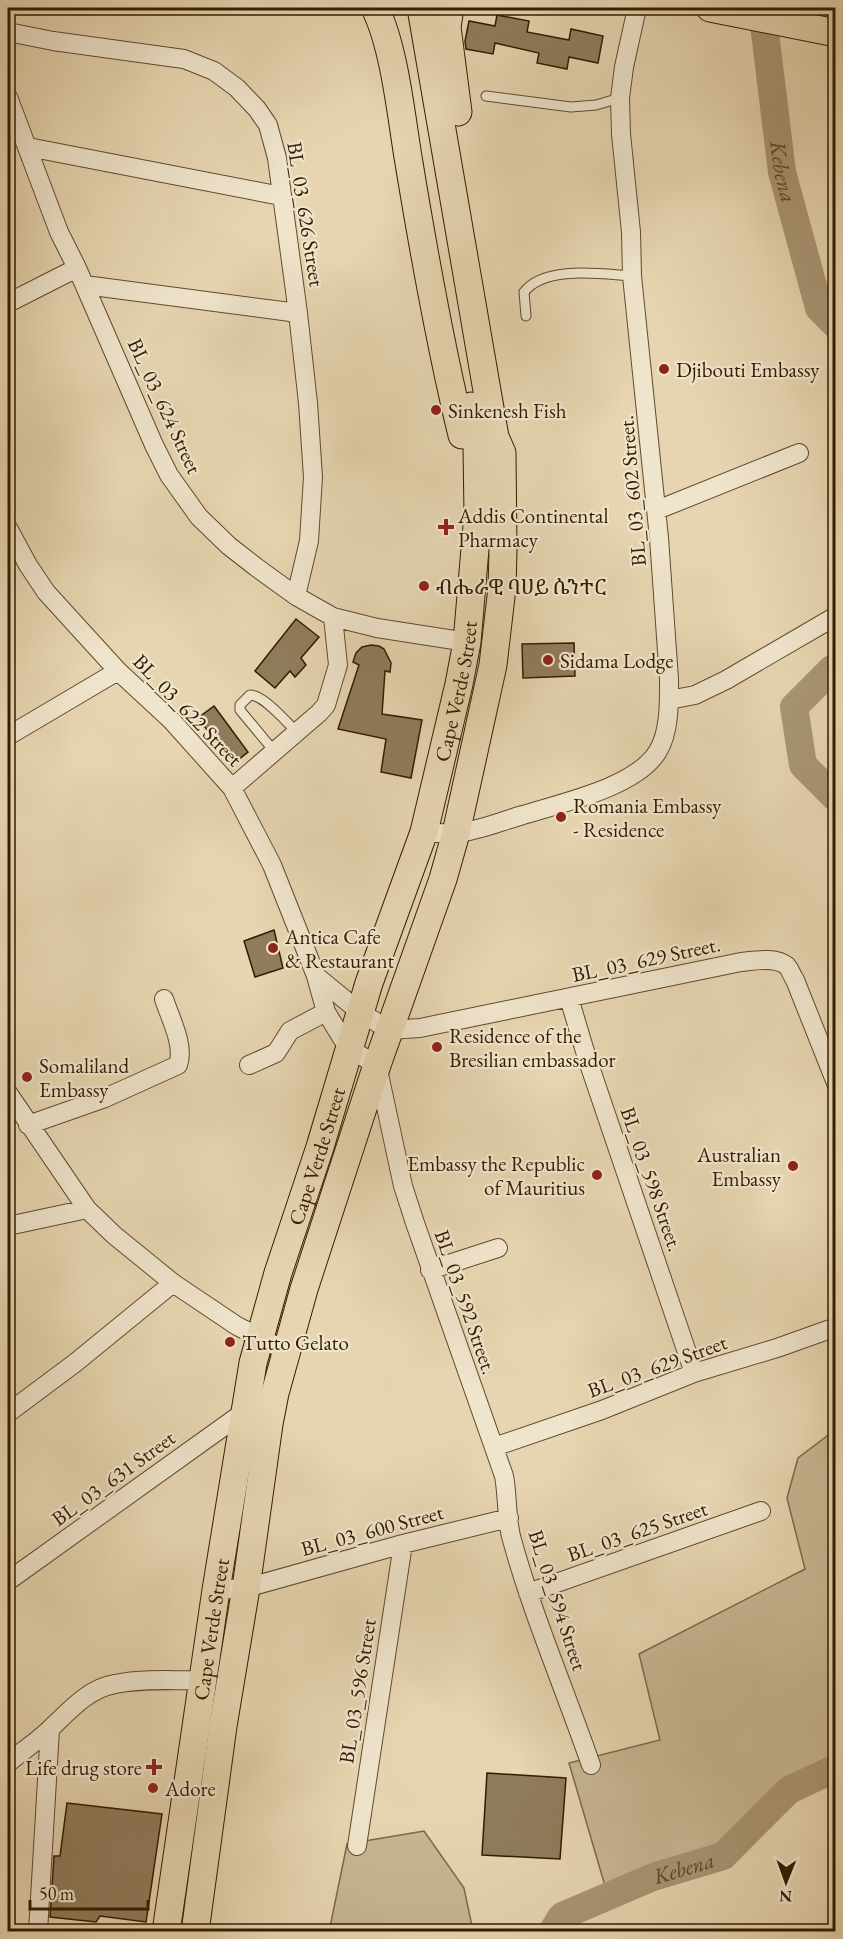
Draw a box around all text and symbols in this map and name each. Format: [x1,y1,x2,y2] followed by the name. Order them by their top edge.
[764,138,804,206] water label: Kebena
[281,140,331,289] street label: BL_03_626 Street
[122,334,208,478] street label: BL_03_624 Street
[676,356,820,383] place label: Djibouti Embassy
[657,362,671,376] marker: Djibouti Embassy
[448,397,567,424] place label: Sinkenesh Fish
[429,403,443,417] marker: Sinkenesh Fish
[612,415,652,567] street label: BL_03_602 Street.
[457,502,608,553] place label: Addis Continental Pharmacy
[439,520,453,534] marker: Addis Continental Pharmacy
[436,573,606,600] place label: ብሔራዊ ባሀይ ሴንተር
[417,579,431,593] marker: ብሔራዊ ባሀይ ሴንተር
[428,620,482,764] street label: Cape Verde Street
[560,647,673,674] place label: Sidama Lodge
[127,648,249,772] street label: BL_03_622 Street
[541,653,555,667] marker: Sidama Lodge
[573,792,722,843] place label: Romania Embassy - Residence
[554,810,568,824] marker: Romania Embassy - Residence
[284,923,395,974] place label: Antica Cafe & Restaurant
[569,930,723,988] street label: BL_03_629 Street.
[266,941,280,955] marker: Antica Cafe & Restaurant
[449,1022,616,1073] place label: Residence of the Bresilian embassador
[430,1040,444,1054] marker: Residence of the Bresilian embassador
[39,1052,130,1103] place label: Somaliland Embassy
[20,1070,34,1084] marker: Somaliland Embassy
[281,1084,351,1228] street label: Cape Verde Street
[615,1103,689,1255] street label: BL_03_598 Street.
[696,1141,782,1192] place label: Australian Embassy
[407,1150,585,1201] place label: Embassy the Republic of Mauritius
[786,1159,800,1173] marker: Australian Embassy
[590,1168,604,1182] marker: Embassy the Republic of Mauritius
[429,1226,503,1378] street label: BL_03_592 Street.
[584,1328,731,1404] street label: BL_03_629 Street
[242,1329,349,1356] place label: Tutto Gelato
[223,1335,237,1349] marker: Tutto Gelato
[46,1424,180,1532] street label: BL_03_631 Street
[563,1494,711,1568] street label: BL_03_625 Street
[298,1498,447,1562] street label: BL_03_600 Street
[523,1526,594,1674] street label: BL_03_594 Street
[187,1556,235,1702] street label: Cape Verde Street
[332,1616,382,1765] street label: BL_03_596 Street
[25,1754,142,1781] place label: Life drug store
[147,1760,161,1774] marker: Life drug store
[164,1775,216,1802] place label: Adore
[146,1781,160,1795] marker: Adore
[649,1845,718,1891] water label: Kebena
[756,1852,816,1912] north arrow
[30,1873,148,1911] scale bar
[39,1882,74,1905] text: 50 m
[779,1886,792,1907] text: N

